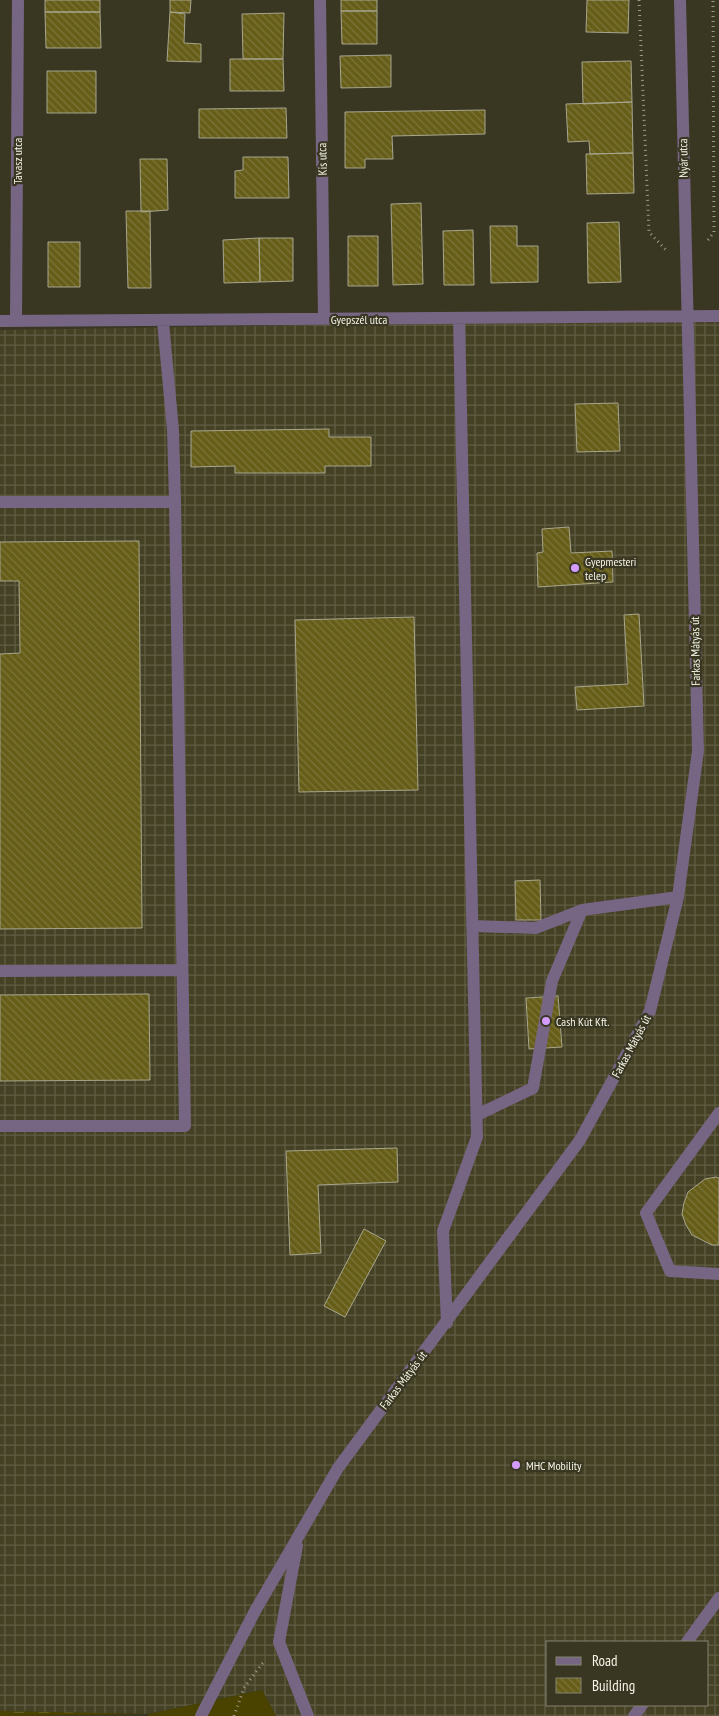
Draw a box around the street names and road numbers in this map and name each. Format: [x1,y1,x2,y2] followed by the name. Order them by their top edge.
[10,137,25,184] street label: Tavasz utca
[675,138,691,178] street label: Nyár utca
[314,142,330,175] street label: Kis utca
[331,312,387,327] street label: Gyepszél utca
[687,616,703,686] street label: Farkas Mátyás út
[608,1011,654,1080] street label: Farkas Mátyás út
[376,1347,430,1412] street label: Farkas Mátyás út

